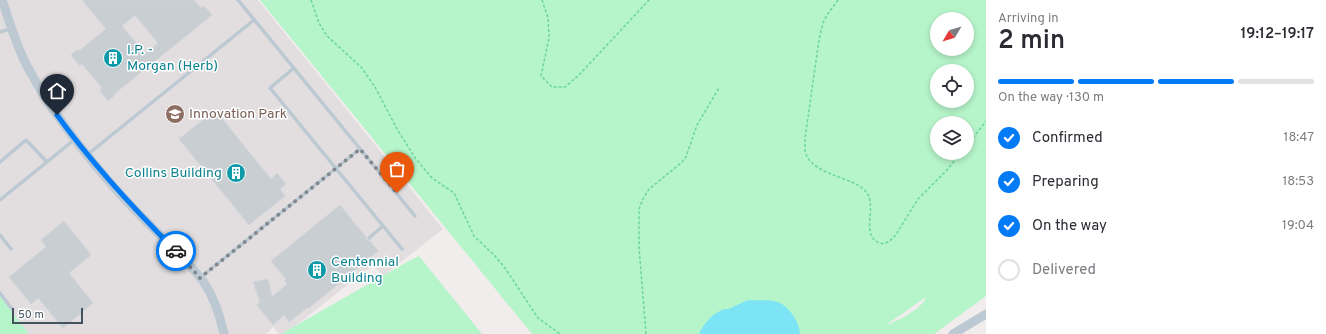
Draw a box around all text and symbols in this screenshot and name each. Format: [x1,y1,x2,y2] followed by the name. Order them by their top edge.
[998,11,1059,27] text: Arriving in
[930,12,974,56] north arrow
[930,12,974,160] map controls
[998,25,1065,58] text: 2 min
[1241,25,1314,44] text: 19:12–19:17
[127,42,218,75] place label: I.P. - Morgan (Herb)
[102,47,124,69] building icon: I.P. - Morgan (Herb)
[930,64,974,108] button: locate
[40,74,74,115] pin
[46,80,68,102] icon: home
[998,90,1104,106] text: On the way · 130 m
[164,103,186,125] school or university icon: Innovation Park
[189,106,287,123] place label: Innovation Park
[930,116,974,160] button: layers
[998,127,1020,149] icon: check
[1032,129,1103,148] text: Confirmed
[1284,130,1314,146] text: 18:47
[380,152,414,193] pin
[386,158,408,180] icon: bag
[225,162,247,184] building icon: Collins Building
[125,165,222,182] place label: Collins Building
[998,171,1020,193] icon: check
[1032,173,1099,192] text: Preparing
[1282,174,1314,190] text: 18:53
[998,215,1020,237] icon: check
[1032,217,1107,236] text: On the way
[1282,218,1314,234] text: 19:04
[156,231,196,271] courier
[165,240,187,262] icon: car
[331,254,399,287] place label: Centennial Building
[306,259,328,281] building icon: Centennial Building
[1032,261,1096,280] text: Delivered
[12,306,83,325] scale bar
[18,308,44,322] text: 50 m

